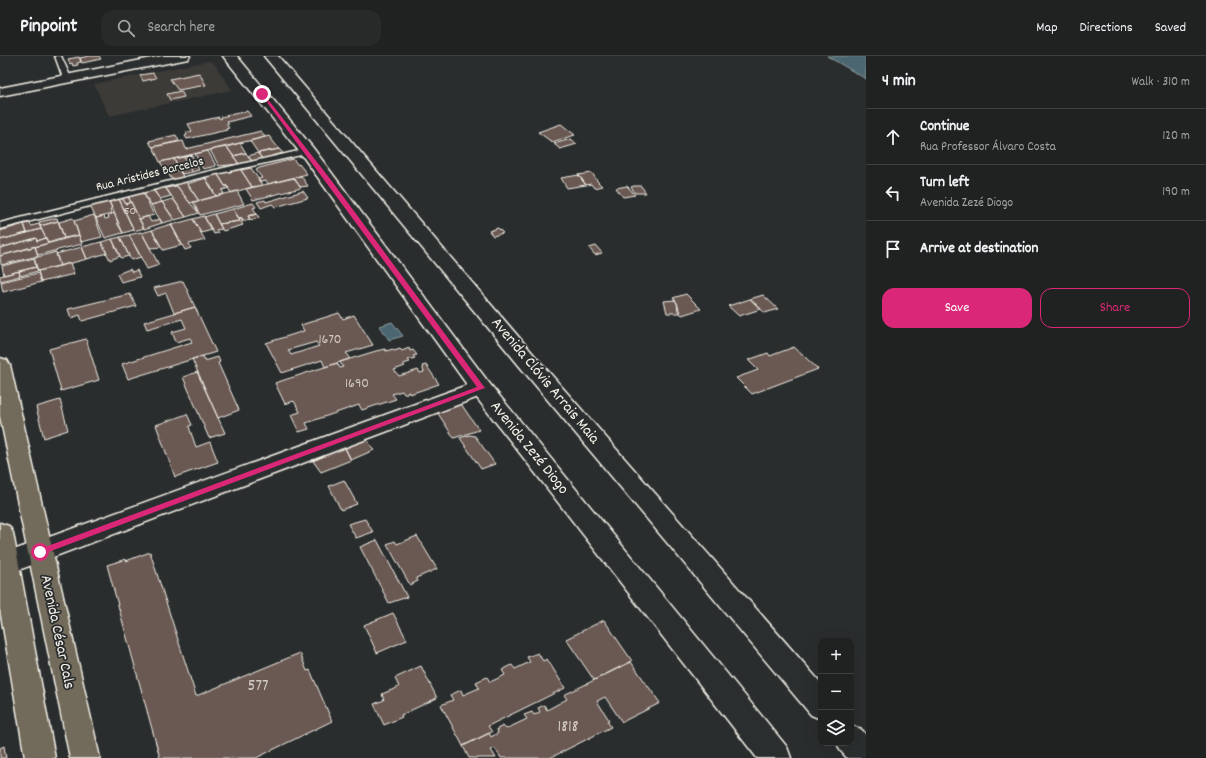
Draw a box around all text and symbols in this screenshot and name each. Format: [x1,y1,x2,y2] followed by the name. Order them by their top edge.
[101,10,381,46] search box
[20,14,77,41] text: Pinpoint
[115,17,137,39] icon: search
[147,17,215,39] text: Search here
[1036,18,1058,38] text: Map
[1080,18,1133,38] text: Directions
[1155,18,1186,38] text: Saved
[882,70,916,94] text: 4 min
[1131,73,1190,92] text: Walk · 310 m
[253,85,271,103] route end
[920,116,969,138] text: Continue
[882,126,904,148] icon: ahead
[1162,127,1190,146] text: 120 m
[920,138,1056,157] text: Rua Professor Álvaro Costa
[94,152,206,198] street label: Rua Aristides Barcelos
[920,172,969,194] text: Turn left
[882,182,904,204] icon: left
[1162,183,1190,202] text: 190 m
[920,194,1013,213] text: Avenida Zezé Diogo
[124,203,136,220] house number: 50
[882,238,904,260] icon: arrive
[920,238,1038,260] text: Arrive at destination
[882,288,1032,328] button: Save
[1040,288,1190,328] button: Share
[485,313,605,450] street label: Avenida Clóvis Arrais Maia
[319,330,341,350] house number: 1670
[345,374,369,394] house number: 1690
[484,396,574,500] street label: Avenida Zezé Diogo
[31,543,49,561] route start
[34,573,80,691] street label: Avenida César Cals
[818,638,854,746] map controls
[818,638,854,674] button: +
[818,674,854,710] button: −
[248,675,268,699] house number: 577
[818,710,854,746] button: layers
[557,716,579,740] house number: 1818

